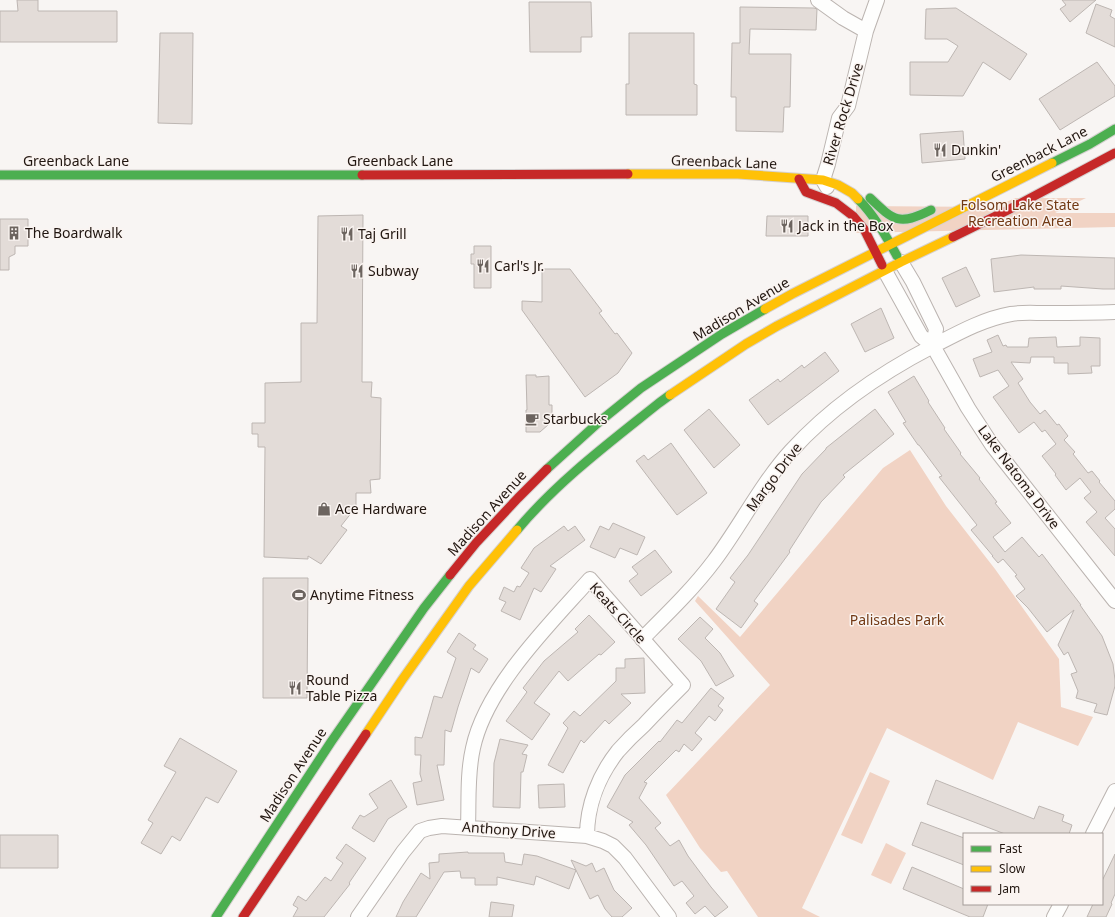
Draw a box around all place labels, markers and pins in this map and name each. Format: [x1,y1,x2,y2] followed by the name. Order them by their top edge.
[951,140,1001,159] place label: Dunkin'
[932,142,948,158] restaurant icon: Dunkin'
[796,216,894,235] place label: Jack in the Box
[779,218,795,234] restaurant icon: Jack in the Box
[25,223,123,242] place label: The Boardwalk
[358,224,407,243] place label: Taj Grill
[6,225,22,241] building icon: The Boardwalk
[339,226,355,242] restaurant icon: Taj Grill
[494,256,544,275] place label: Carl's Jr.
[475,258,491,274] restaurant icon: Carl's Jr.
[368,261,420,280] place label: Subway
[349,263,365,279] restaurant icon: Subway
[543,409,608,428] place label: Starbucks
[524,411,540,427] cafe icon: Starbucks
[335,499,427,518] place label: Ace Hardware
[316,501,332,517] shop icon: Ace Hardware
[310,585,414,604] place label: Anytime Fitness
[291,587,307,603] sports icon: Anytime Fitness
[306,670,377,705] place label: Round Table Pizza
[287,680,303,696] restaurant icon: Round Table Pizza

